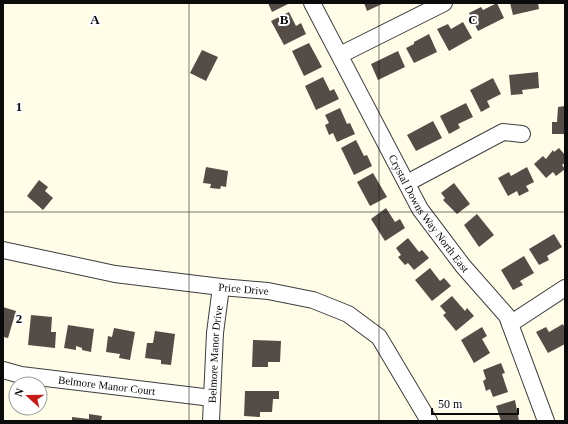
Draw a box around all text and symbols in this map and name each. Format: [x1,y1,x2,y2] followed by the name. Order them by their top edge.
[90,12,100,27] text: A
[280,12,289,27] text: B
[468,12,478,27] text: C
[16,99,22,114] text: 1
[386,152,472,275] street label: Crystal Downs Way North East
[218,281,269,297] street label: Price Drive
[206,305,225,403] street label: Belmore Manor Drive
[16,311,22,326] text: 2
[57,374,156,397] street label: Belmore Manor Court
[8,376,48,416] north arrow
[12,387,26,398] text: N
[432,390,518,416] scale bar
[438,397,463,411] text: 50 m

